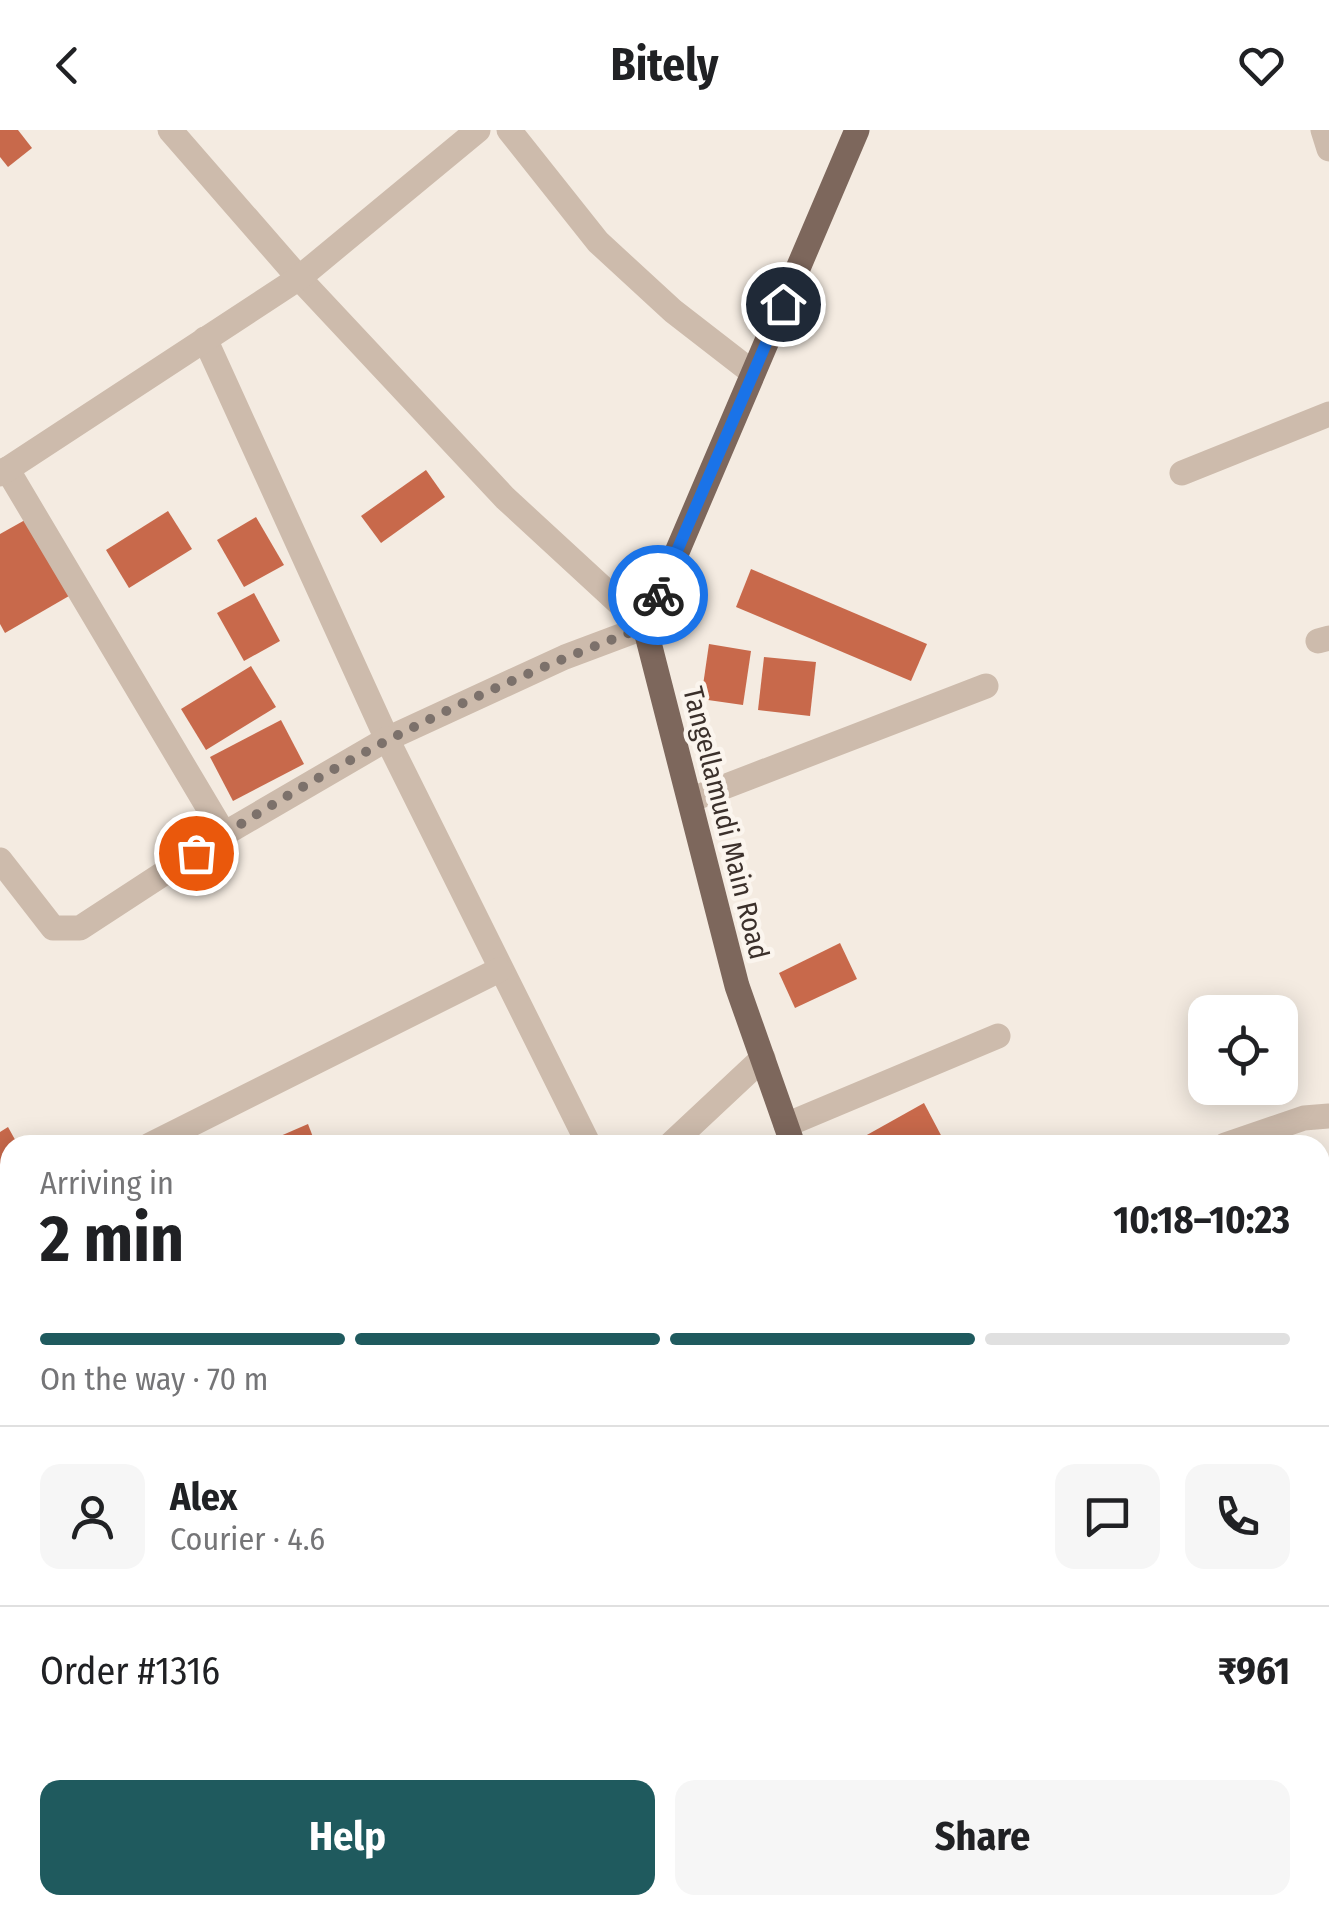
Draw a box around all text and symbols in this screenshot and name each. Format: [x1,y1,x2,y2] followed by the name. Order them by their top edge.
[40,38,95,93] icon: back
[611,38,718,92] text: Bitely
[1234,38,1289,93] icon: heart
[741,262,826,347] pin
[756,277,811,332] icon: home
[608,545,708,645] courier
[631,568,686,623] icon: bike
[676,683,776,963] street label: Tangellamudi Main Road
[154,811,239,896] pin
[169,826,224,881] icon: bag
[1188,995,1298,1105] map controls
[1188,995,1298,1105] button: locate
[40,1164,174,1202] text: Arriving in
[1113,1197,1290,1243] text: 10:18–10:23
[40,1200,184,1278] text: 2 min
[40,1360,268,1398] text: On the way · 70 m
[40,1464,145,1569] button: person
[1055,1464,1160,1569] button: chat
[1185,1464,1290,1569] button: phone
[170,1474,237,1520] text: Alex
[170,1520,325,1558] text: Courier · 4.6
[40,1648,220,1694] text: Order #1316
[1218,1648,1290,1694] text: ₹961
[40,1780,655,1895] button: Help
[675,1780,1290,1895] button: Share

